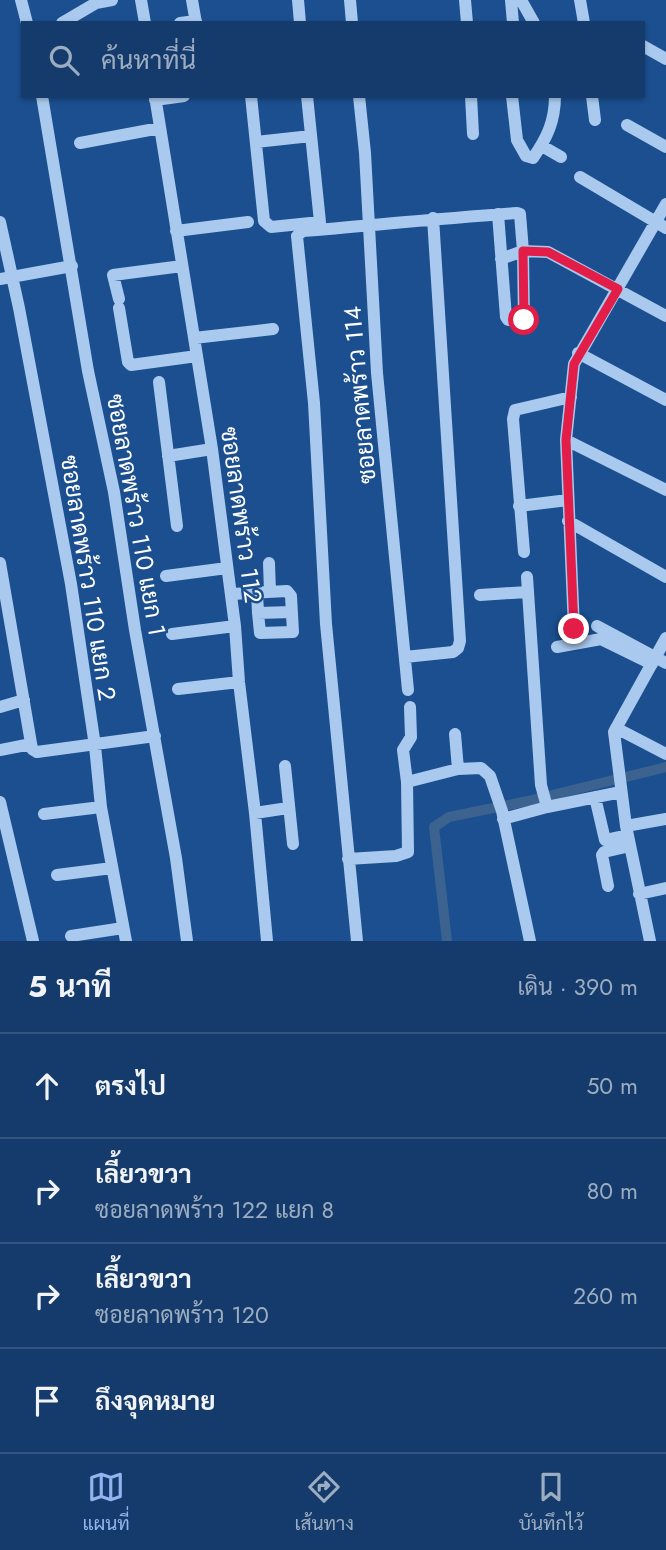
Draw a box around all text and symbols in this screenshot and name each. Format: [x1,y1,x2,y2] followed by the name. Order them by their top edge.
[21,21,645,98] search box
[45,41,83,79] icon: search
[101,41,196,79] text: ค้นหาที่นี่
[508,304,539,335] route start
[334,305,385,485] street label: ซอยลาดพร้าว 114
[98,391,175,639] street label: ซอยลาดพร้าว 110 แยก 1
[212,425,271,605] street label: ซอยลาดพร้าว 112
[52,453,125,703] street label: ซอยลาดพร้าว 110 แยก 2
[558,613,589,644] route end
[28,965,112,1008] text: 5 นาที
[517,970,638,1004] text: เดิน · 390 m
[28,1067,66,1105] icon: ahead
[95,1067,166,1105] text: ตรงไป
[586,1069,638,1103] text: 50 m
[95,1155,192,1193] text: เลี้ยวขวา
[28,1172,66,1210] icon: right
[587,1174,638,1208] text: 80 m
[95,1193,334,1227] text: ซอยลาดพร้าว 122 แยก 8
[95,1260,192,1298] text: เลี้ยวขวา
[28,1277,66,1315] icon: right
[573,1279,638,1313] text: 260 m
[95,1298,269,1332] text: ซอยลาดพร้าว 120
[28,1382,66,1420] icon: arrive
[95,1382,216,1420] text: ถึงจุดหมาย
[82,1468,130,1537] tab: แผนที่
[295,1468,354,1537] tab: เส้นทาง
[519,1468,584,1537] tab: บันทึกไว้

